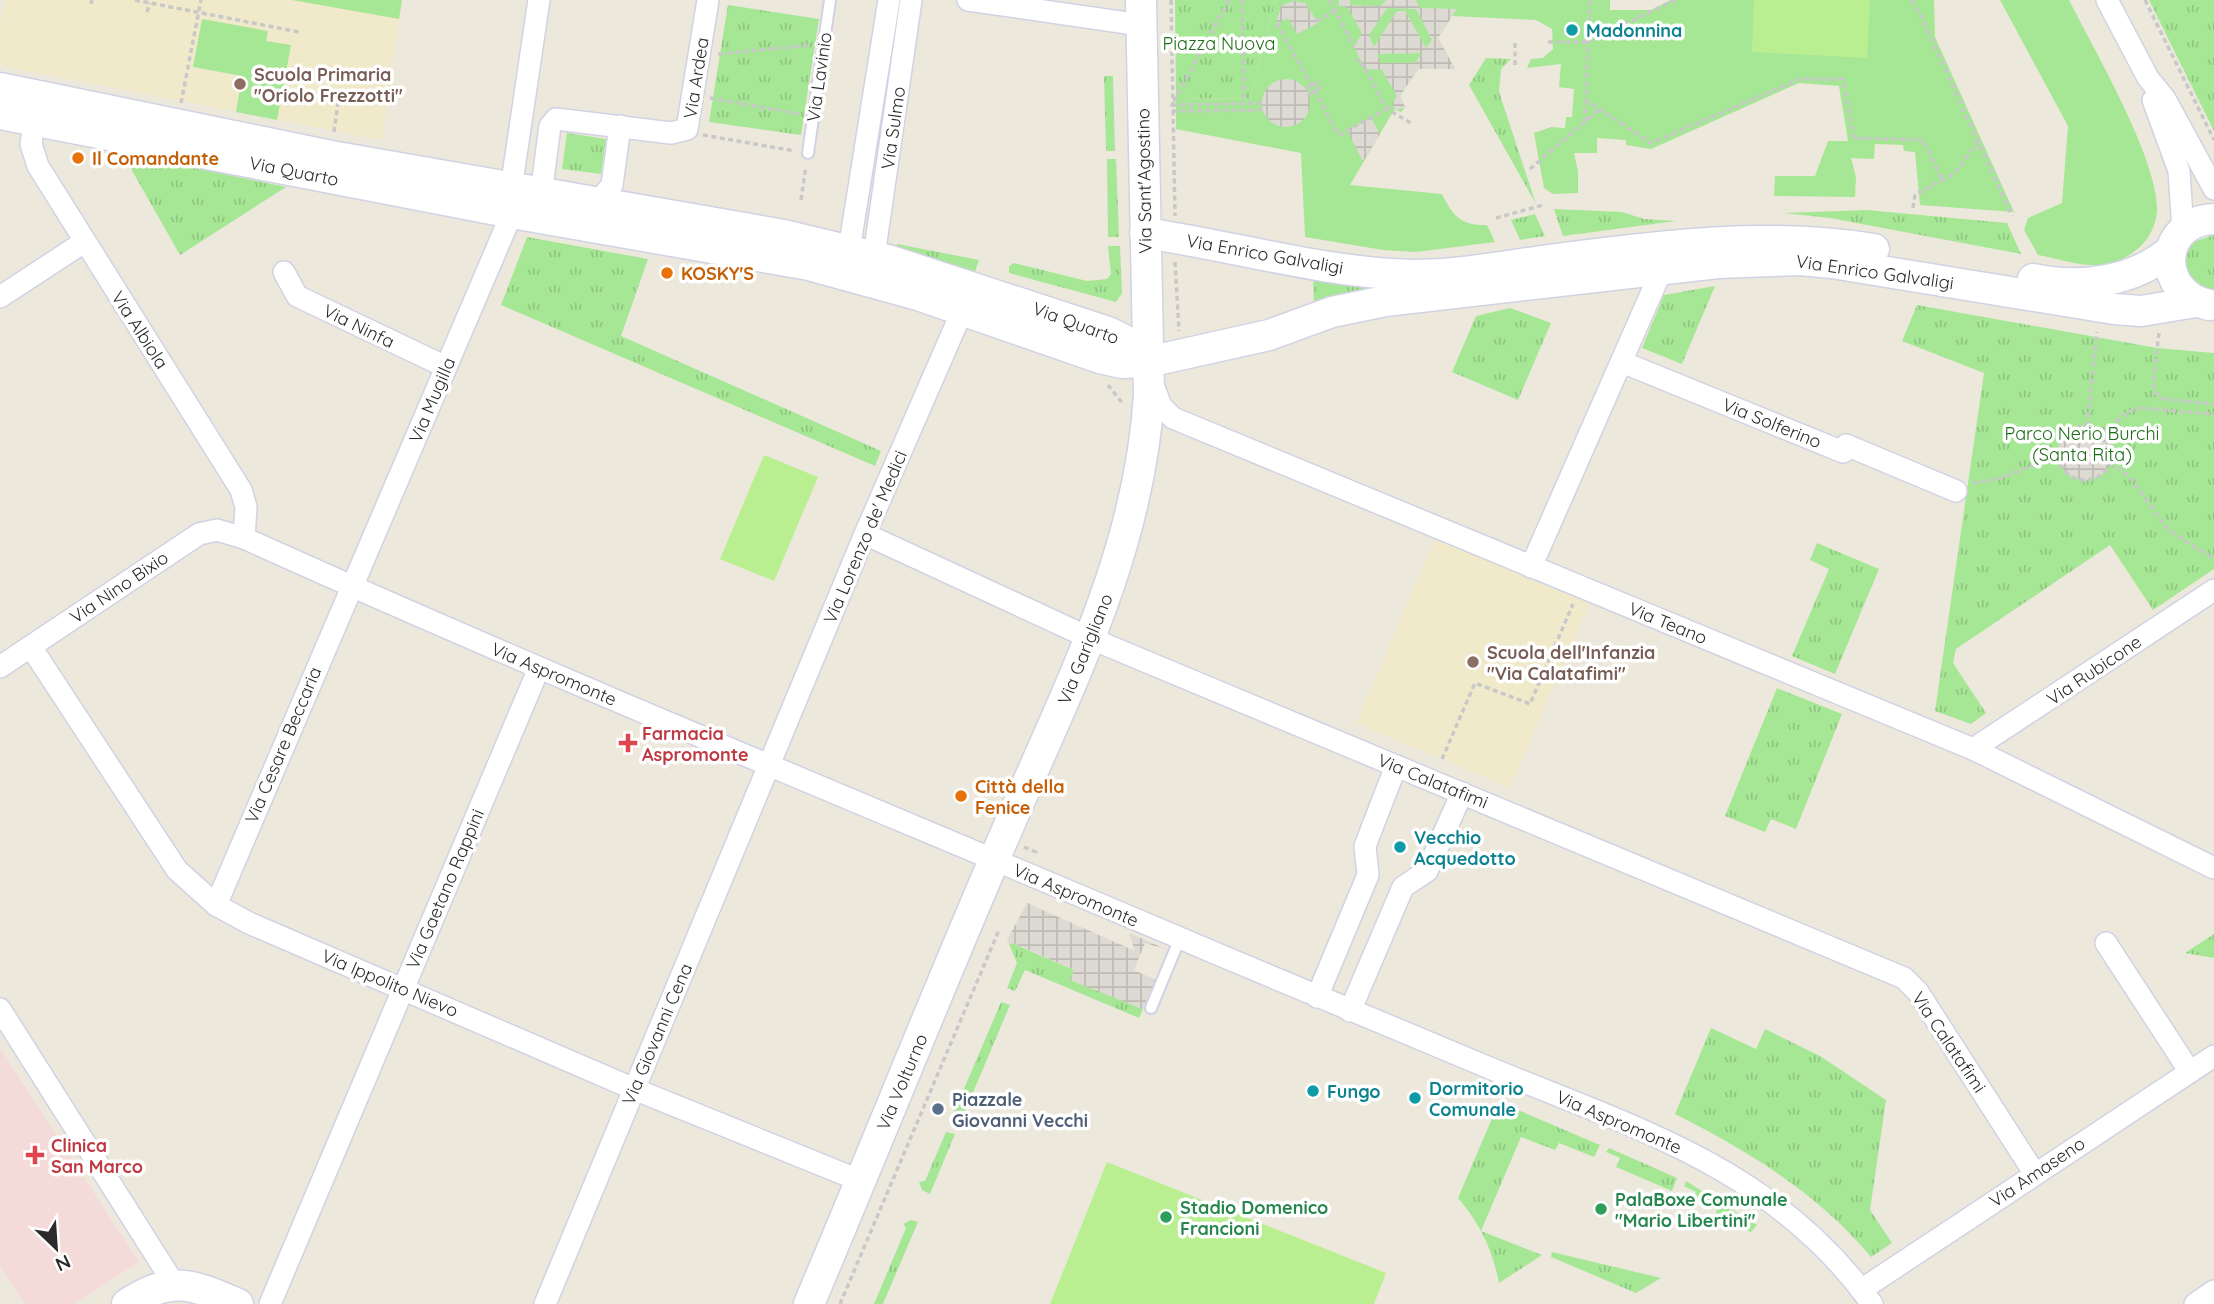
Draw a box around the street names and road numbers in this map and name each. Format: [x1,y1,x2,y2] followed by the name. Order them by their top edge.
[801,31,837,123] street label: Via Lavinio
[678,36,714,120] street label: Via Ardea
[876,85,910,171] street label: Via Sulmo
[1131,108,1157,254] street label: Via Sant'Agostino
[247,151,341,191] street label: Via Quarto
[1185,229,1345,279] street label: Via Enrico Galvaligi
[1795,250,1955,294] street label: Via Enrico Galvaligi
[106,287,174,373] street label: Via Albiola
[1030,297,1122,349] street label: Via Quarto
[320,299,398,353] street label: Via Ninfa
[404,354,460,446] street label: Via Mugilla
[1719,393,1825,453] street label: Via Solferino
[818,447,912,627] street label: Via Lorenzo de' Medici
[65,546,173,628] street label: Via Nino Bixio
[1052,590,1118,708] street label: Via Garigliano
[1625,597,1711,649] street label: Via Teano
[2042,630,2146,710] street label: Via Rubicone
[488,637,620,711] street label: Via Aspromonte
[240,663,326,827] street label: Via Cesare Beccaria
[1374,748,1492,814] street label: Via Calatafimi
[401,806,489,972] street label: Via Gaetano Rappini
[1010,858,1142,932] street label: Via Aspromonte
[318,944,462,1022] street label: Via Ippolito Nievo
[617,960,697,1108] street label: Via Giovanni Cena
[1907,987,1991,1097] street label: Via Calatafimi
[871,1030,933,1134] street label: Via Volturno
[1553,1085,1685,1159] street label: Via Aspromonte
[1985,1132,2089,1212] street label: Via Amaseno

